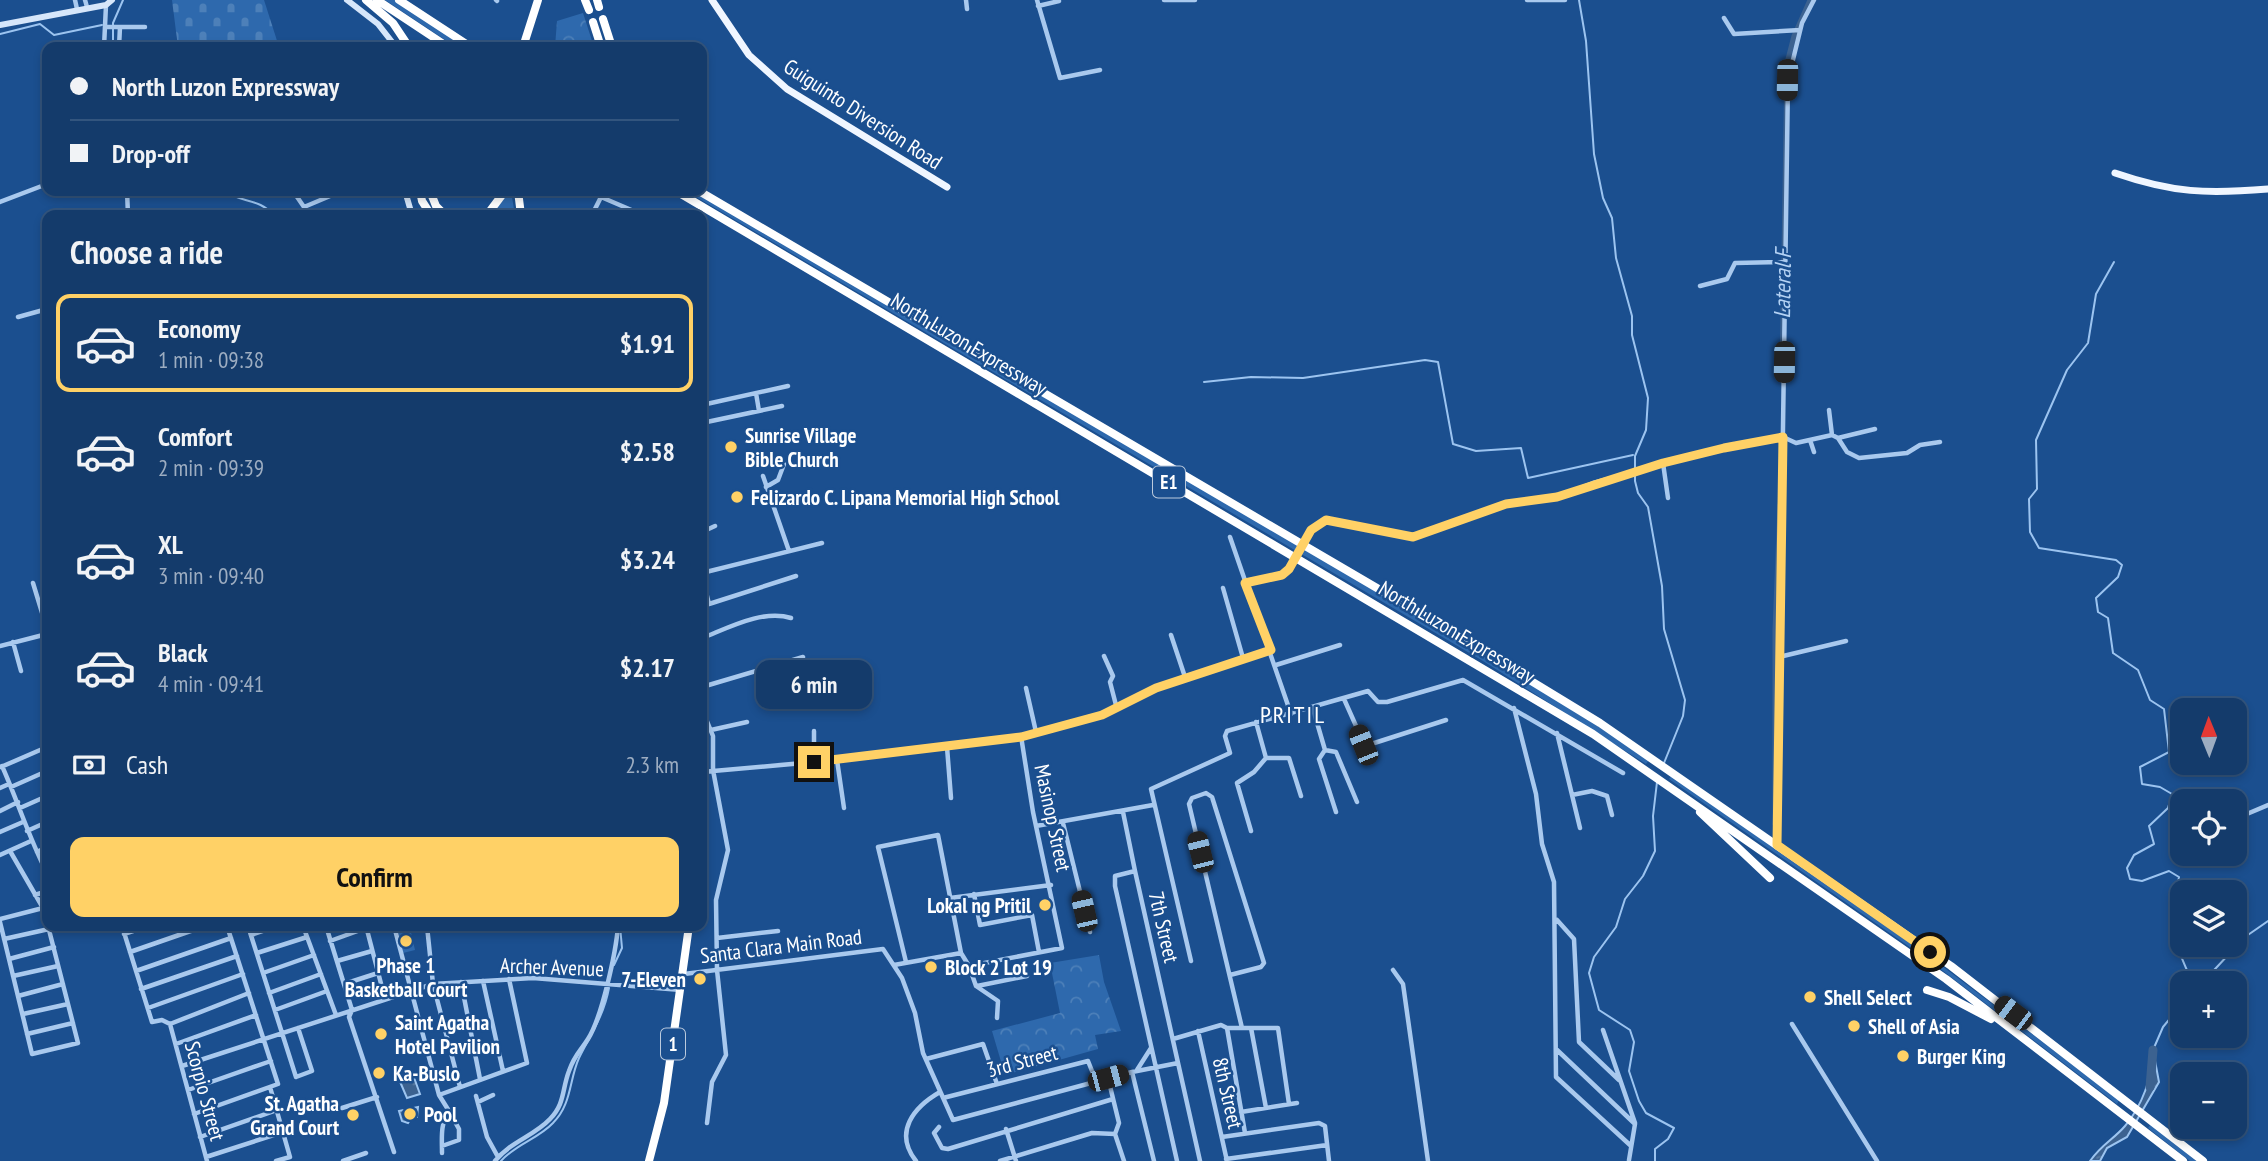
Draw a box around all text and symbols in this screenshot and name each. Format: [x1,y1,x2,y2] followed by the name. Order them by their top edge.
[779,53,947,175] street label: Guiguinto Diversion Road
[1777,59,1798,101] car
[112,70,339,103] text: North Luzon Expressway
[112,137,190,170] text: Drop-off
[70,231,223,273] text: Choose a ride
[1767,246,1797,319] water label: Lateral F
[886,287,1052,401] street label: North Luzon Expressway
[74,312,137,375] icon: car
[158,312,240,345] text: Economy
[620,327,675,360] text: $1.91
[1774,341,1795,383] car
[158,345,264,374] text: 1 min · 09:38
[74,420,137,483] icon: car
[158,420,232,453] text: Comfort
[745,422,856,473] place label: Sunrise Village Bible Church
[620,435,675,468] text: $2.58
[723,439,739,455] marker: Sunrise Village Bible Church
[158,453,264,482] text: 2 min · 09:39
[1153,467,1185,498] road number: E1
[751,484,1060,511] place label: Felizardo C. Lipana Memorial High School
[729,489,745,505] marker: Felizardo C. Lipana Memorial High School
[74,528,137,591] icon: car
[158,528,183,561] text: XL
[620,543,675,576] text: $3.24
[158,561,264,590] text: 3 min · 09:40
[1374,575,1540,689] street label: North Luzon Expressway
[74,636,137,699] icon: car
[158,636,208,669] text: Black
[620,651,675,684] text: $2.17
[756,660,872,710] callout: 6 min
[158,669,264,698] text: 4 min · 09:41
[791,670,837,699] text: 6 min
[2170,698,2247,775] north arrow
[2170,698,2247,1139] map controls
[1260,699,1326,730] district label: PRITIL
[1346,722,1381,768] car
[70,746,108,784] icon: cash
[798,746,830,778] route end
[126,748,168,781] text: Cash
[625,750,679,779] text: 2.3 km
[1028,762,1078,874] street label: Masinop Street
[2170,789,2247,866] button: locate
[1185,829,1216,875] car
[70,837,679,917] button: Confirm
[2170,880,2247,957] button: layers
[1070,888,1099,934] car
[1143,889,1185,965] street label: 7th Street
[927,892,1032,919] place label: Lokal ng Pritil
[1037,897,1053,913] marker: Lokal ng Pritil
[699,923,863,969] street label: Santa Clara Main Road
[398,933,414,949] marker: Phase 1 Basketball Court
[1914,936,1946,968] route start
[345,952,467,1003] place label: Phase 1 Basketball Court
[500,952,604,982] street label: Archer Avenue
[945,954,1052,981] place label: Block 2 Lot 19
[923,959,939,975] marker: Block 2 Lot 19
[621,966,686,993] place label: 7-Eleven
[692,971,708,987] marker: 7-Eleven
[2170,971,2247,1048] button: +
[1824,984,1912,1011] place label: Shell Select
[1802,989,1818,1005] marker: Shell Select
[1990,992,2037,1034] car
[395,1009,500,1060] place label: Saint Agatha Hotel Pavilion
[1868,1013,1960,1040] place label: Shell of Asia
[1846,1018,1862,1034] marker: Shell of Asia
[373,1026,389,1042] marker: Saint Agatha Hotel Pavilion
[661,1028,685,1060] road number: 1
[179,1038,231,1144] street label: Scorpio Street
[984,1039,1061,1083] street label: 3rd Street
[1917,1043,2006,1070] place label: Burger King
[1895,1048,1911,1064] marker: Burger King
[1207,1055,1249,1132] street label: 8th Street
[393,1060,460,1087] place label: Ka-Buslo
[1085,1062,1132,1094] car
[2170,1062,2247,1139] button: −
[371,1065,387,1081] marker: Ka-Buslo
[250,1090,339,1141] place label: St. Agatha Grand Court
[424,1101,458,1128] place label: Pool
[402,1106,418,1122] marker: Pool
[345,1107,361,1123] marker: St. Agatha Grand Court

